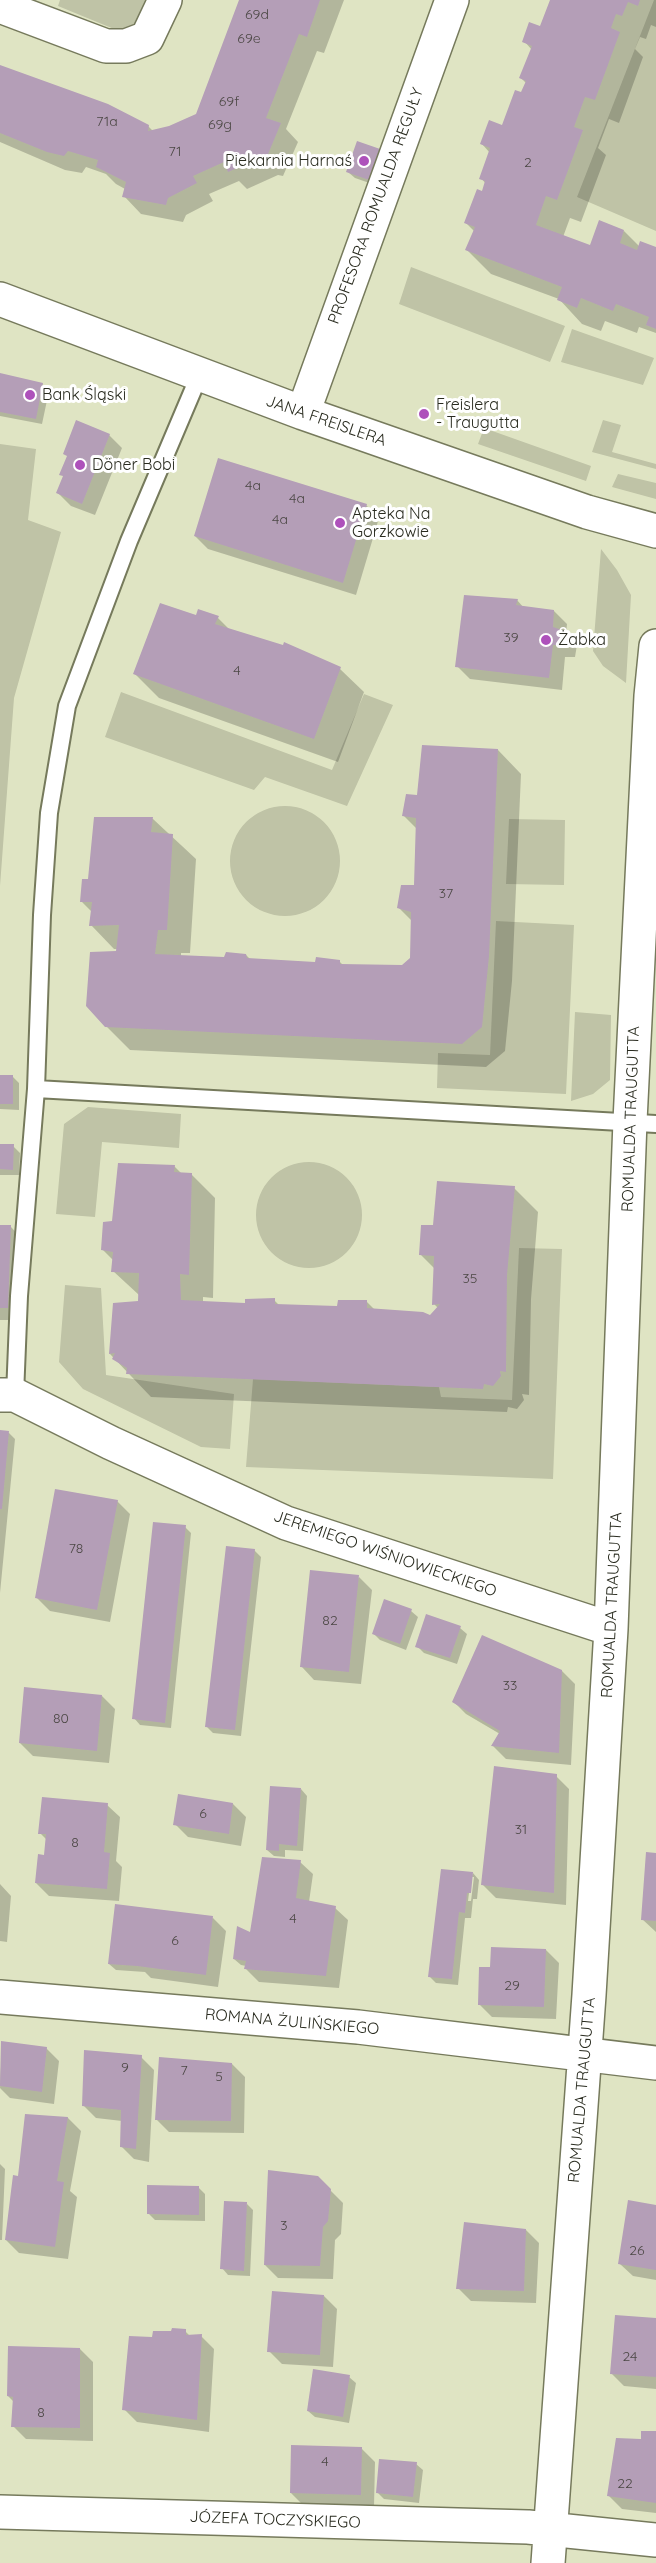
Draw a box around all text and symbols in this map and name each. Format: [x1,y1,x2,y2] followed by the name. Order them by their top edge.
[245,7,269,23] house number: 69d
[237,31,261,47] house number: 69e
[324,85,428,327] street label: PROFESORA ROMUALDA REGUŁY
[219,94,239,110] house number: 69f
[96,114,118,130] house number: 71a
[208,117,232,133] house number: 69g
[168,144,182,160] house number: 71
[225,151,352,171] place label: Piekarnia Harnaś
[357,154,371,168] marker: Piekarnia Harnaś
[524,155,532,171] house number: 2
[42,385,126,405] place label: Bank Śląski
[23,388,37,402] marker: Bank Śląski
[263,391,389,451] street label: JANA FREISLERA
[436,395,519,433] place label: Freislera - Traugutta
[417,407,431,421] marker: Freislera - Traugutta
[92,455,175,475] place label: Döner Bobi
[73,458,87,472] marker: Döner Bobi
[245,478,261,494] house number: 4a
[289,491,305,507] house number: 4a
[352,504,430,542] place label: Apteka Na Gorzkowie
[272,512,288,528] house number: 4a
[333,516,347,530] marker: Apteka Na Gorzkowie
[503,630,519,646] house number: 39
[558,630,606,650] place label: Żabka
[539,633,553,647] marker: Żabka
[233,663,241,679] house number: 4
[439,886,453,902] house number: 37
[618,1026,644,1212] street label: ROMUALDA TRAUGUTTA
[463,1271,477,1287] house number: 35
[271,1507,499,1601] street label: JEREMIEGO WIŚNIOWIECKIEGO
[598,1512,626,1698] street label: ROMUALDA TRAUGUTTA
[69,1541,83,1557] house number: 78
[322,1613,338,1629] house number: 82
[503,1678,517,1694] house number: 33
[53,1711,69,1727] house number: 80
[199,1806,207,1822] house number: 6
[515,1822,527,1838] house number: 31
[71,1835,79,1851] house number: 8
[289,1911,297,1927] house number: 4
[171,1933,179,1949] house number: 6
[504,1978,520,1994] house number: 29
[564,1996,600,2184] street label: ROMUALDA TRAUGUTTA
[204,2005,380,2039] street label: ROMANA ŻULIŃSKIEGO
[121,2060,129,2076] house number: 9
[180,2063,188,2079] house number: 7
[215,2069,223,2085] house number: 5
[280,2218,288,2234] house number: 3
[629,2243,645,2259] house number: 26
[623,2349,637,2365] house number: 24
[37,2405,45,2421] house number: 8
[321,2454,329,2470] house number: 4
[617,2476,633,2492] house number: 22
[189,2507,361,2533] street label: JÓZEFA TOCZYSKIEGO

